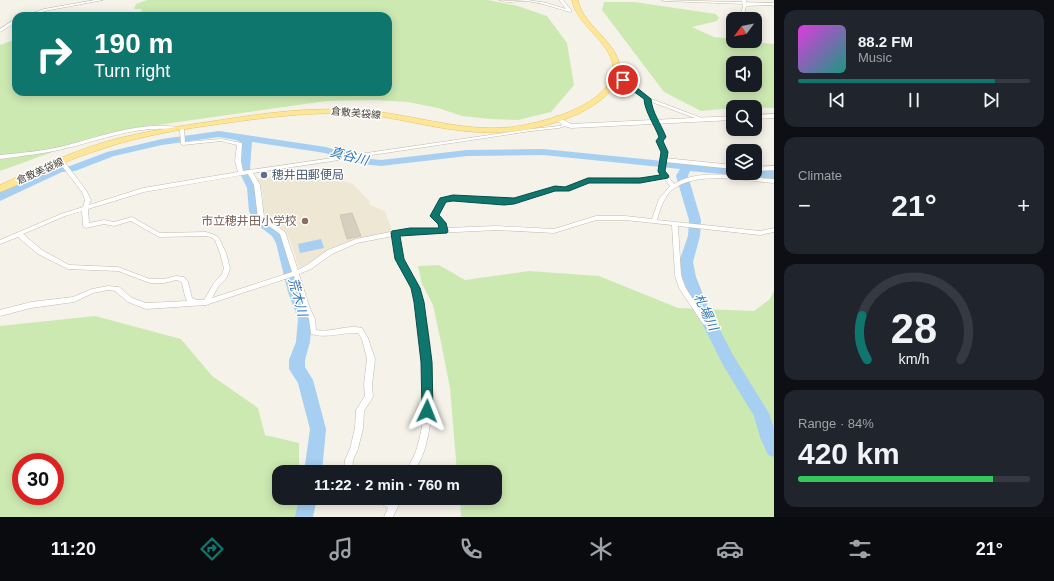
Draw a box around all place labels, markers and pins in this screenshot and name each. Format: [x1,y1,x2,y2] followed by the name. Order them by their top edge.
[606,63,640,97] pin
[272,168,344,182] place label: 穂井田郵便局
[259,170,269,180] marker: 穂井田郵便局
[201,214,297,228] place label: 市立穂井田小学校
[300,216,310,226] marker: 市立穂井田小学校

